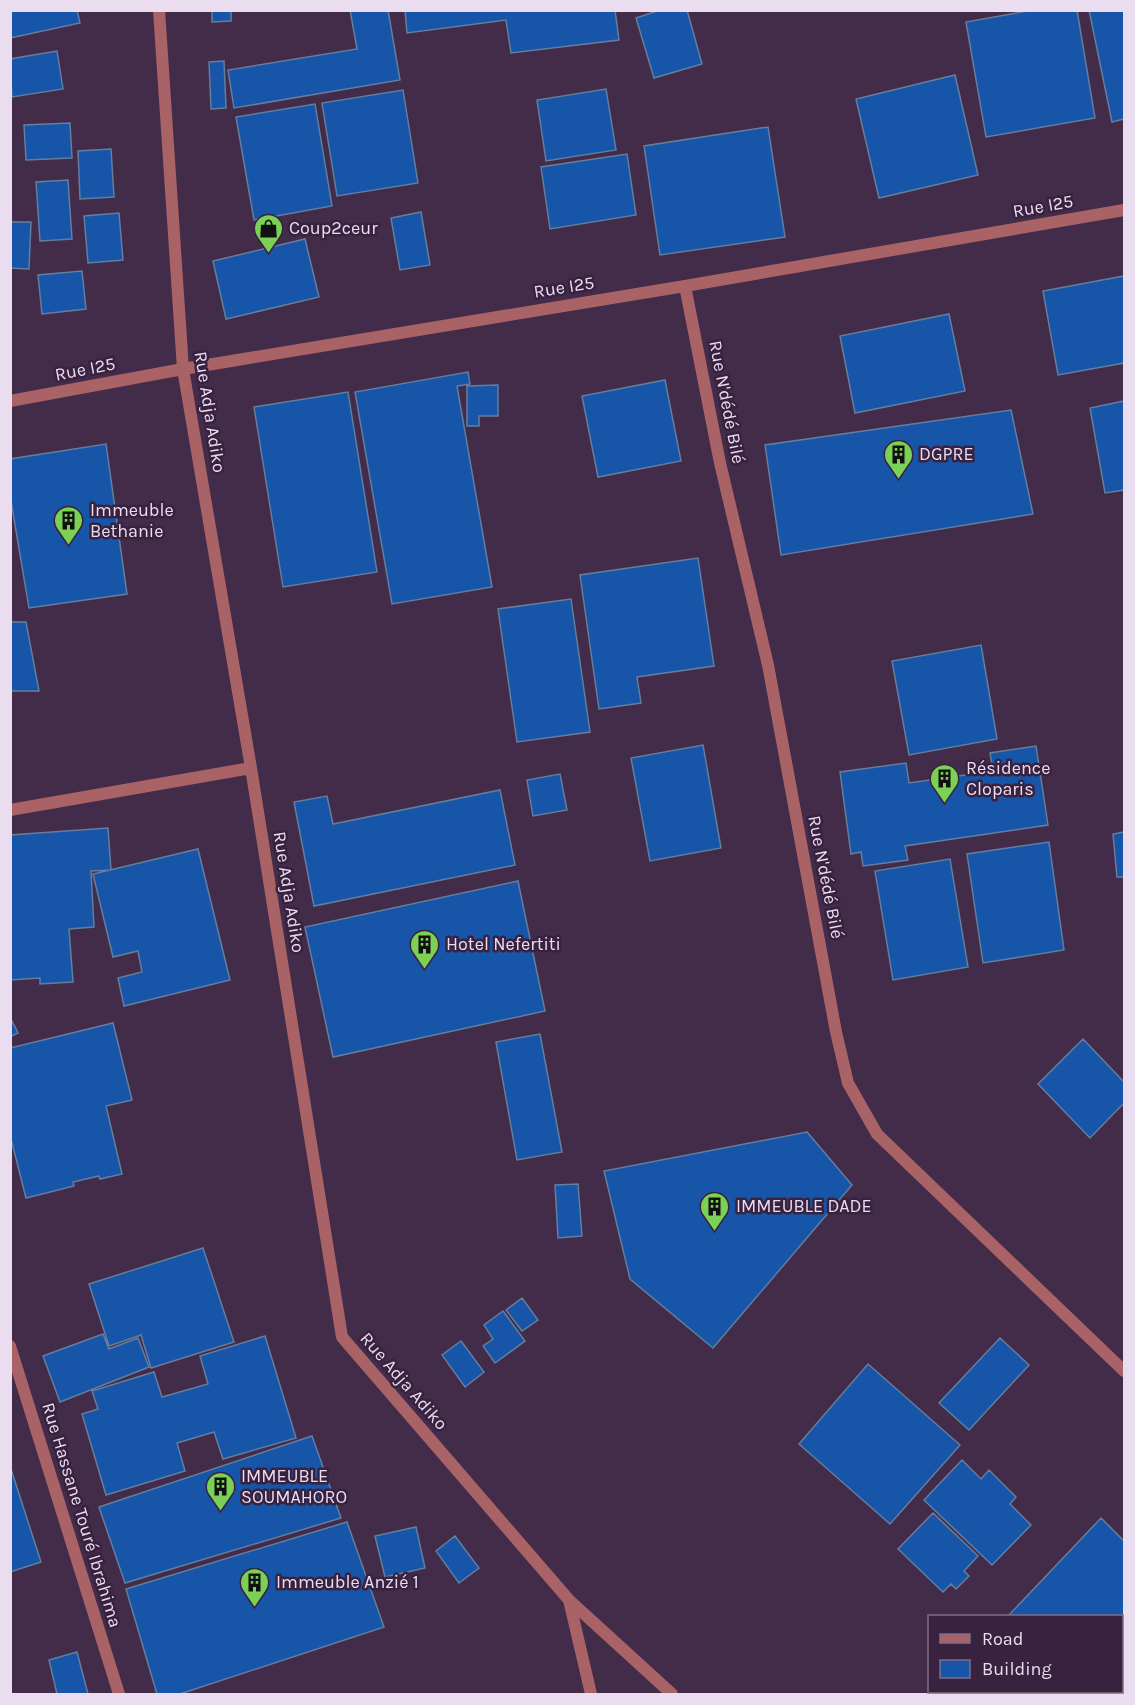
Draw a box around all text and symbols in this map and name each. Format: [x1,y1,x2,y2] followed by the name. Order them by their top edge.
[1011,190,1075,222] street label: Rue I25
[252,212,284,254] shop icon: Coup2ceur
[289,217,378,239] place label: Coup2ceur
[532,271,596,303] street label: Rue I25
[704,338,750,466] street label: Rue N'dédé Bilé
[190,350,230,474] street label: Rue Adja Adiko
[53,352,117,386] street label: Rue I25
[882,438,914,480] building icon: DGPRE
[919,443,974,465] place label: DGPRE
[90,499,174,542] place label: Immeuble Bethanie
[53,504,85,546] building icon: Immeuble Bethanie
[966,757,1050,800] place label: Résidence Cloparis
[929,762,961,804] building icon: Résidence Cloparis
[803,813,849,941] street label: Rue N'dédé Bilé
[269,830,309,954] street label: Rue Adja Adiko
[409,928,441,970] building icon: Hotel Nefertiti
[446,933,561,955] place label: Hotel Nefertiti
[699,1190,731,1232] building icon: IMMEUBLE DADE
[736,1195,872,1217] place label: IMMEUBLE DADE
[355,1328,453,1434] street label: Rue Adja Adiko
[37,1400,127,1630] street label: Rue Hassane Touré Ibrahima
[241,1465,347,1508] place label: IMMEUBLE SOUMAHORO
[204,1470,236,1512] building icon: IMMEUBLE SOUMAHORO
[239,1566,271,1608] building icon: Immeuble Anzié 1
[276,1571,419,1593] place label: Immeuble Anzié 1
[928,1615,1123,1693] legend
[982,1628,1023,1650] text: Road
[982,1658,1052,1680] text: Building

